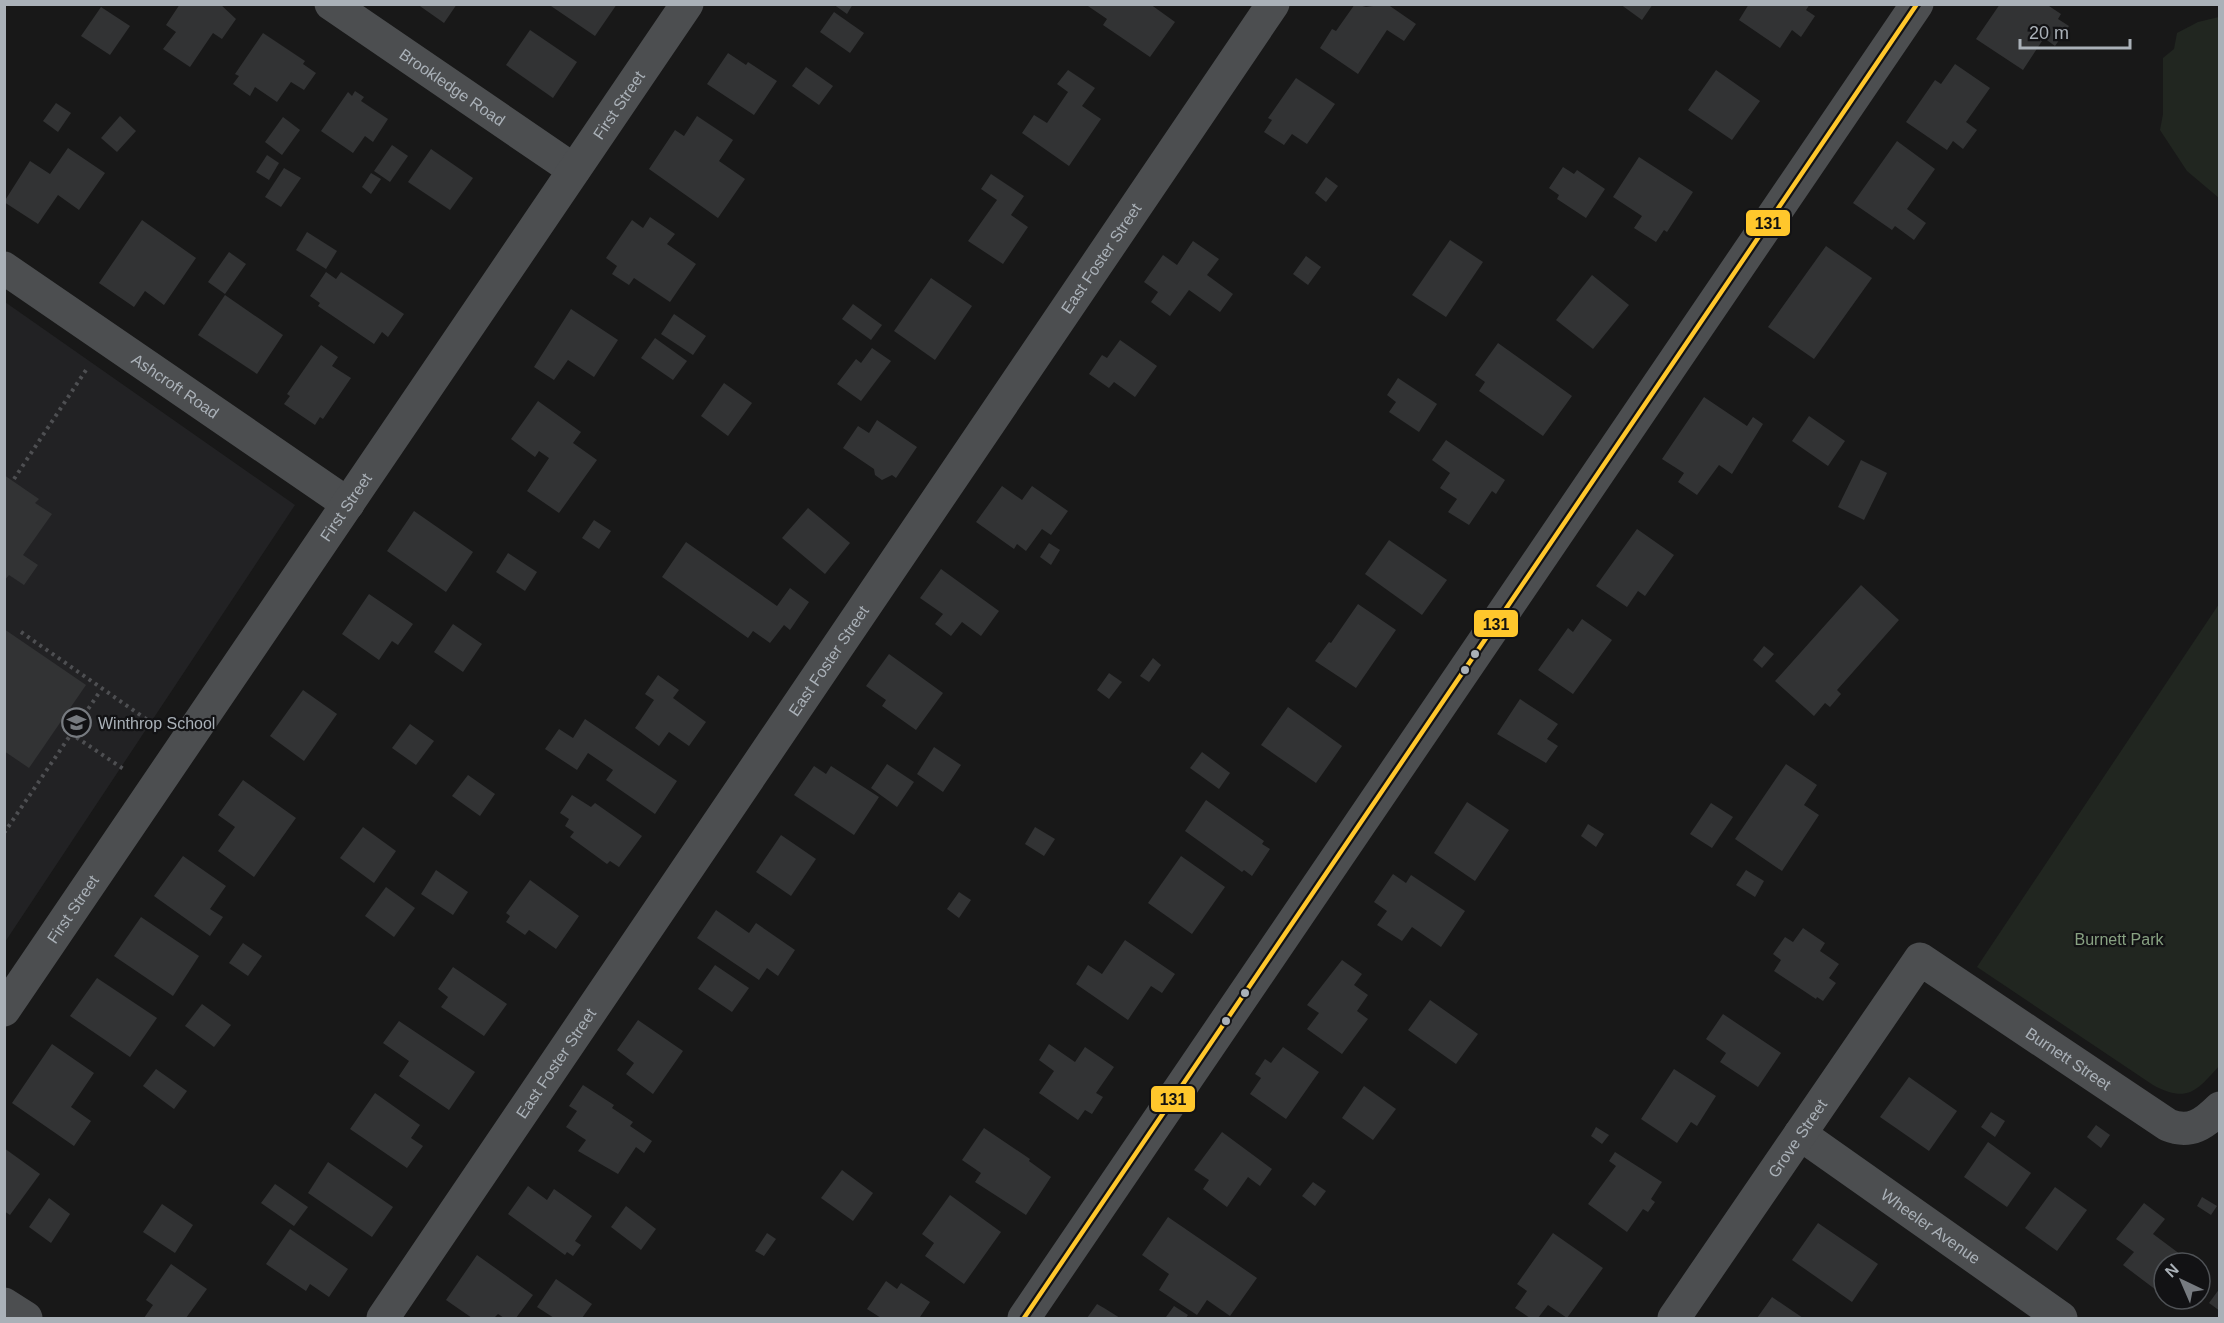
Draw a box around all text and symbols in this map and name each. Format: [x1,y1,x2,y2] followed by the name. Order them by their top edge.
[2020,12,2130,50] scale bar
[2029,23,2069,43] text: 20 m
[397,45,508,129] street label: Brookledge Road
[589,67,648,142] street label: First Street
[1058,200,1144,316] street label: East Foster Street
[1745,209,1791,237] line badge: 131
[1755,215,1781,232] text: 131
[129,350,222,421] street label: Ashcroft Road
[316,469,375,544] street label: First Street
[785,602,872,719] street label: East Foster Street
[1473,609,1519,638] line badge: 131
[1483,616,1509,633] text: 131
[1469,648,1481,660] unlabelled marker
[1459,664,1471,676] unlabelled marker
[61,707,93,739] school or university icon: Winthrop School
[98,715,215,732] place label: Winthrop School
[44,871,102,946] street label: First Street
[2075,931,2164,948] park label: Burnett Park
[1239,987,1251,999] unlabelled marker
[513,1004,599,1121] street label: East Foster Street
[1220,1015,1232,1027] unlabelled marker
[2023,1024,2115,1093] street label: Burnett Street
[1150,1085,1196,1113] line badge: 131
[1160,1091,1186,1108] text: 131
[1765,1095,1830,1180] street label: Grove Street
[1878,1185,1984,1267] street label: Wheeler Avenue
[2152,1251,2212,1311] north arrow
[2162,1260,2182,1281] text: N

